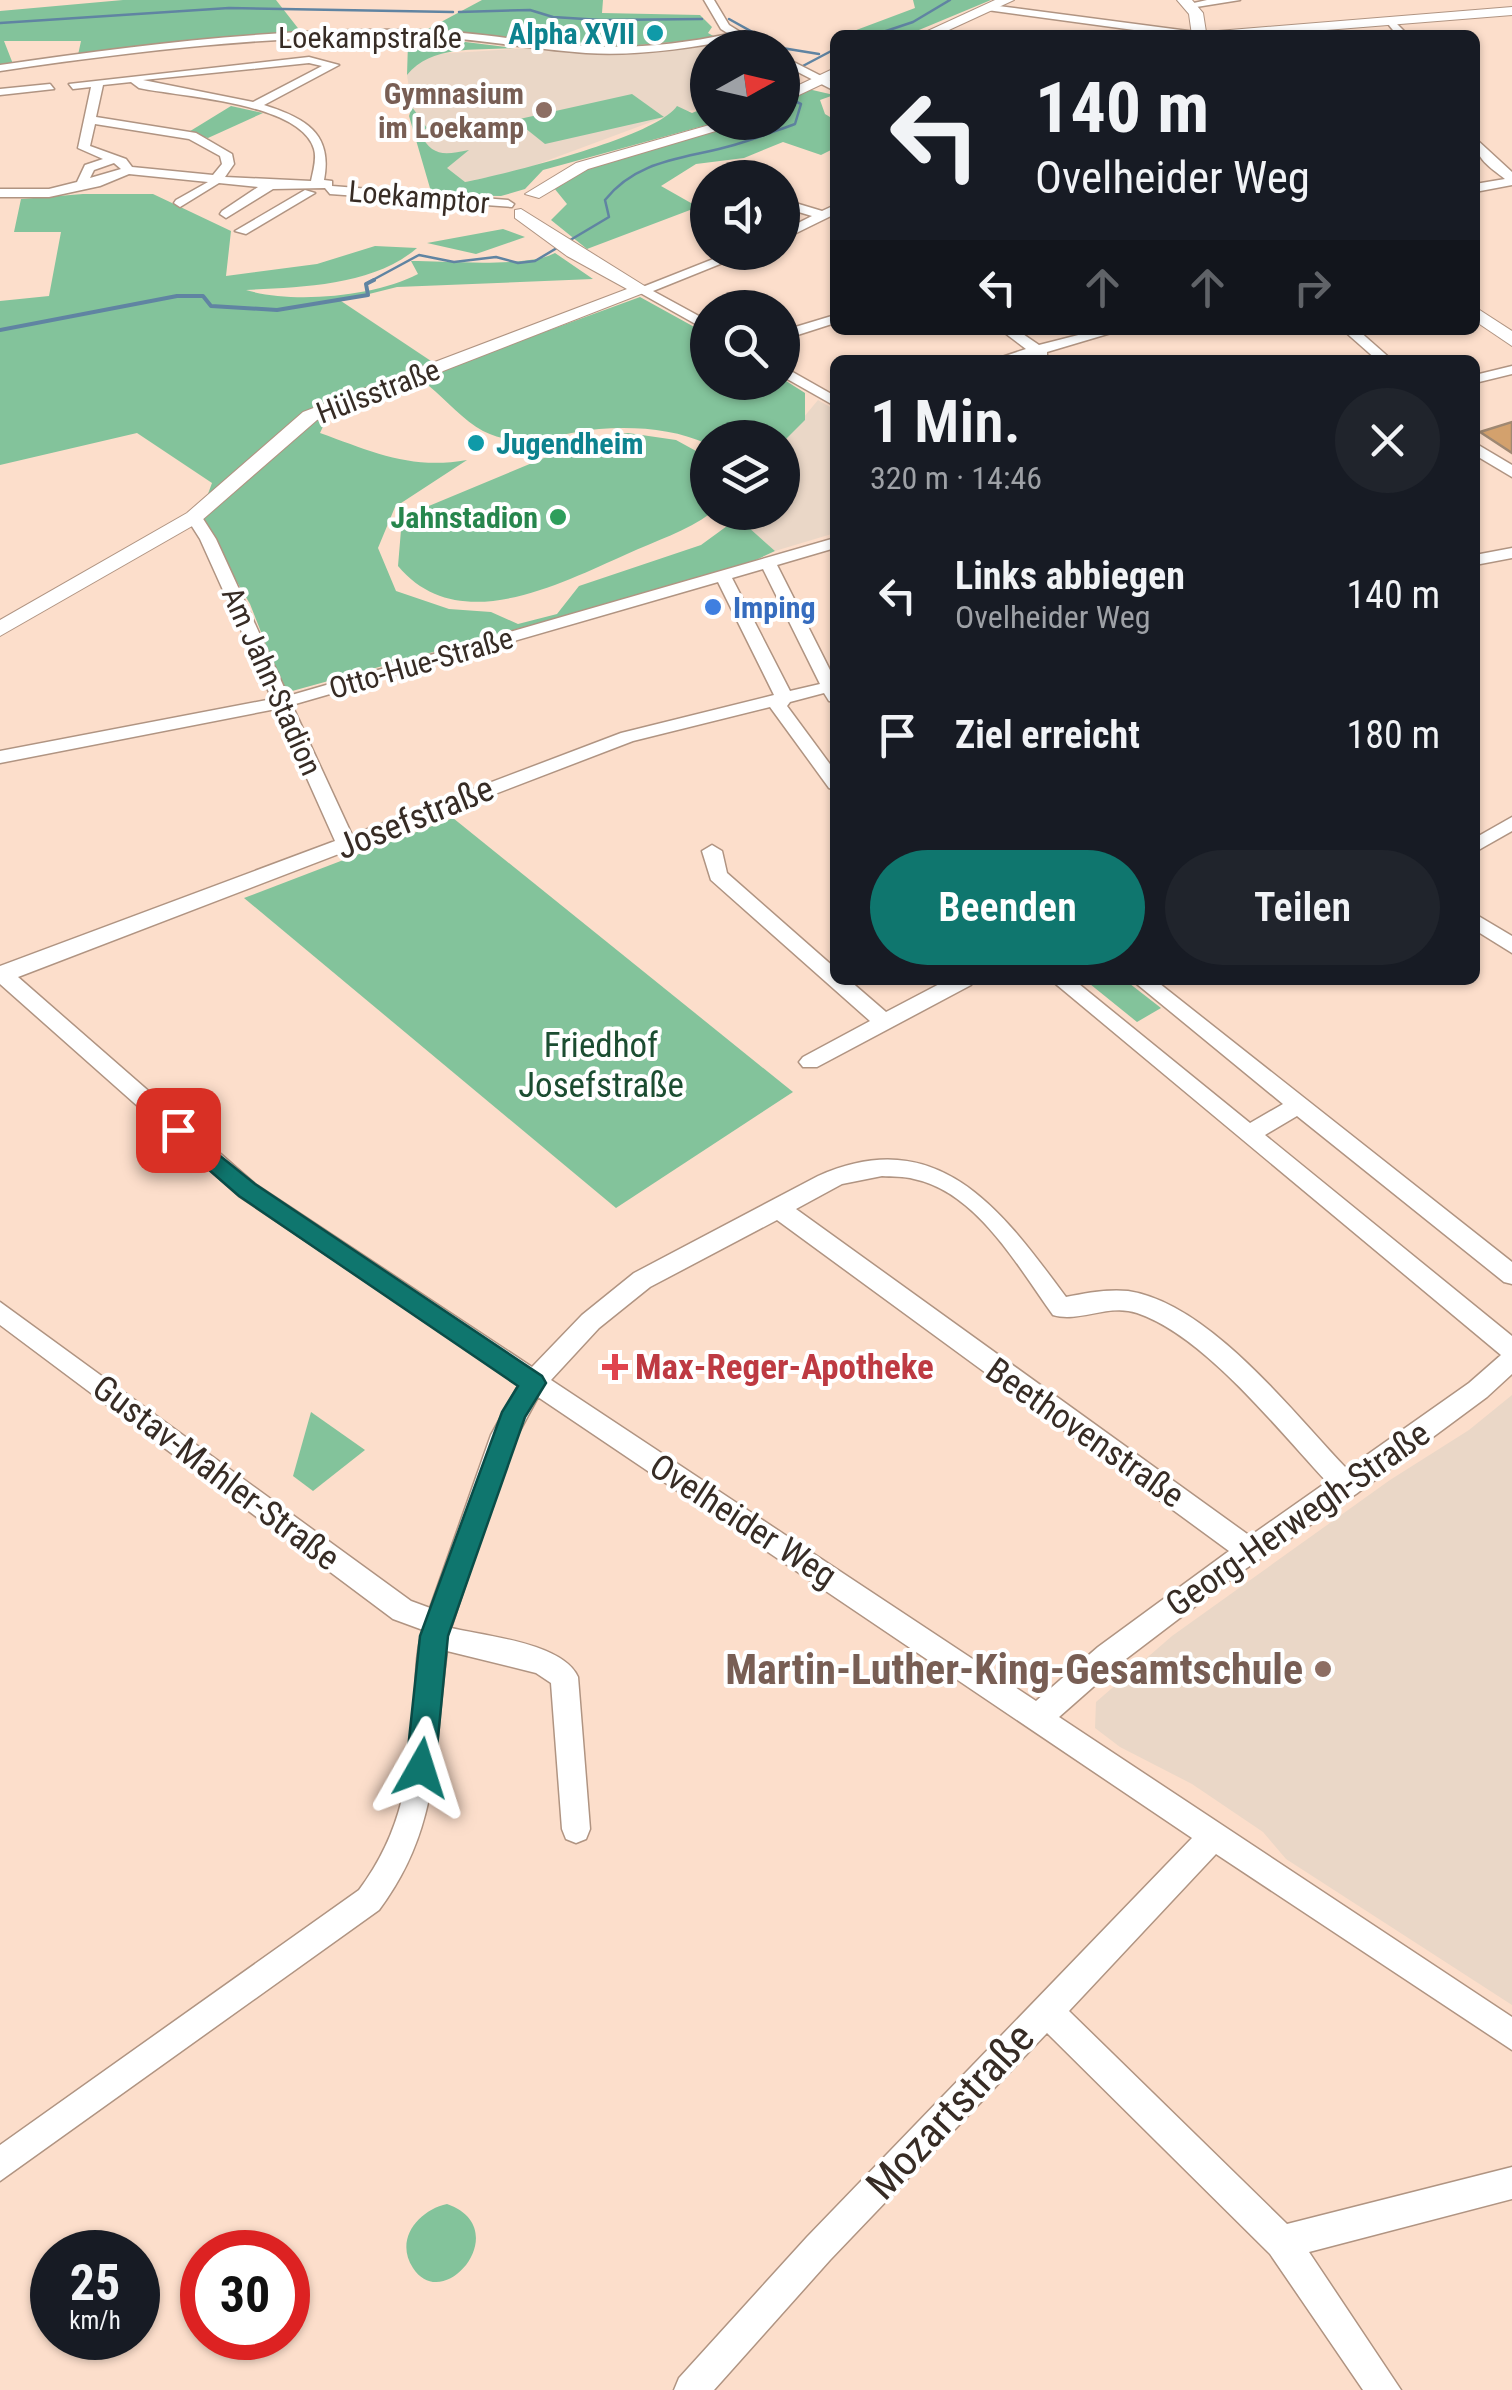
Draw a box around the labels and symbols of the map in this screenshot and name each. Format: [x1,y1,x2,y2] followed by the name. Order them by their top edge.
[508,16,635,51] place label: Alpha XVII
[278,20,462,55] street label: Loekampstraße
[644,22,666,44] marker: Alpha XVII
[690,30,800,140] north arrow
[378,76,524,145] place label: Gymnasium im Loekamp
[533,99,555,121] marker: Gymnasium im Loekamp
[347,173,491,221] street label: Loekamptor
[312,352,444,430] street label: Hülsstraße
[496,426,643,461] place label: Jugendheim
[465,432,487,454] marker: Jugendheim
[391,500,538,535] place label: Jahnstadion
[547,506,569,528] marker: Jahnstadion
[215,581,329,781] street label: Am Jahn-Stadion
[733,590,816,625] place label: Imping
[702,596,724,618] marker: Imping
[325,620,517,706] street label: Otto-Hue-Straße
[331,768,499,868] street label: Josefstraße
[518,1025,684,1106] park label: Friedhof Josefstraße
[136,1088,221,1173] pin
[635,1347,934,1388] place label: Max-Reger-Apotheke
[978,1350,1192,1516] street label: Beethovenstraße
[604,1356,626,1378] marker: Max-Reger-Apotheke
[85,1367,347,1579] street label: Gustav-Mahler-Straße
[1158,1413,1438,1625] street label: Georg-Herwegh-Straße
[642,1446,844,1596] street label: Ovelheider Weg
[725,1645,1303,1694] place label: Martin-Luther-King-Gesamtschule
[1312,1658,1334,1680] marker: Martin-Luther-King-Gesamtschule
[369,1716,473,1820] position arrow
[856,2013,1044,2209] street label: Mozartstraße
[180,2230,310,2360] speed limit sign: 30

